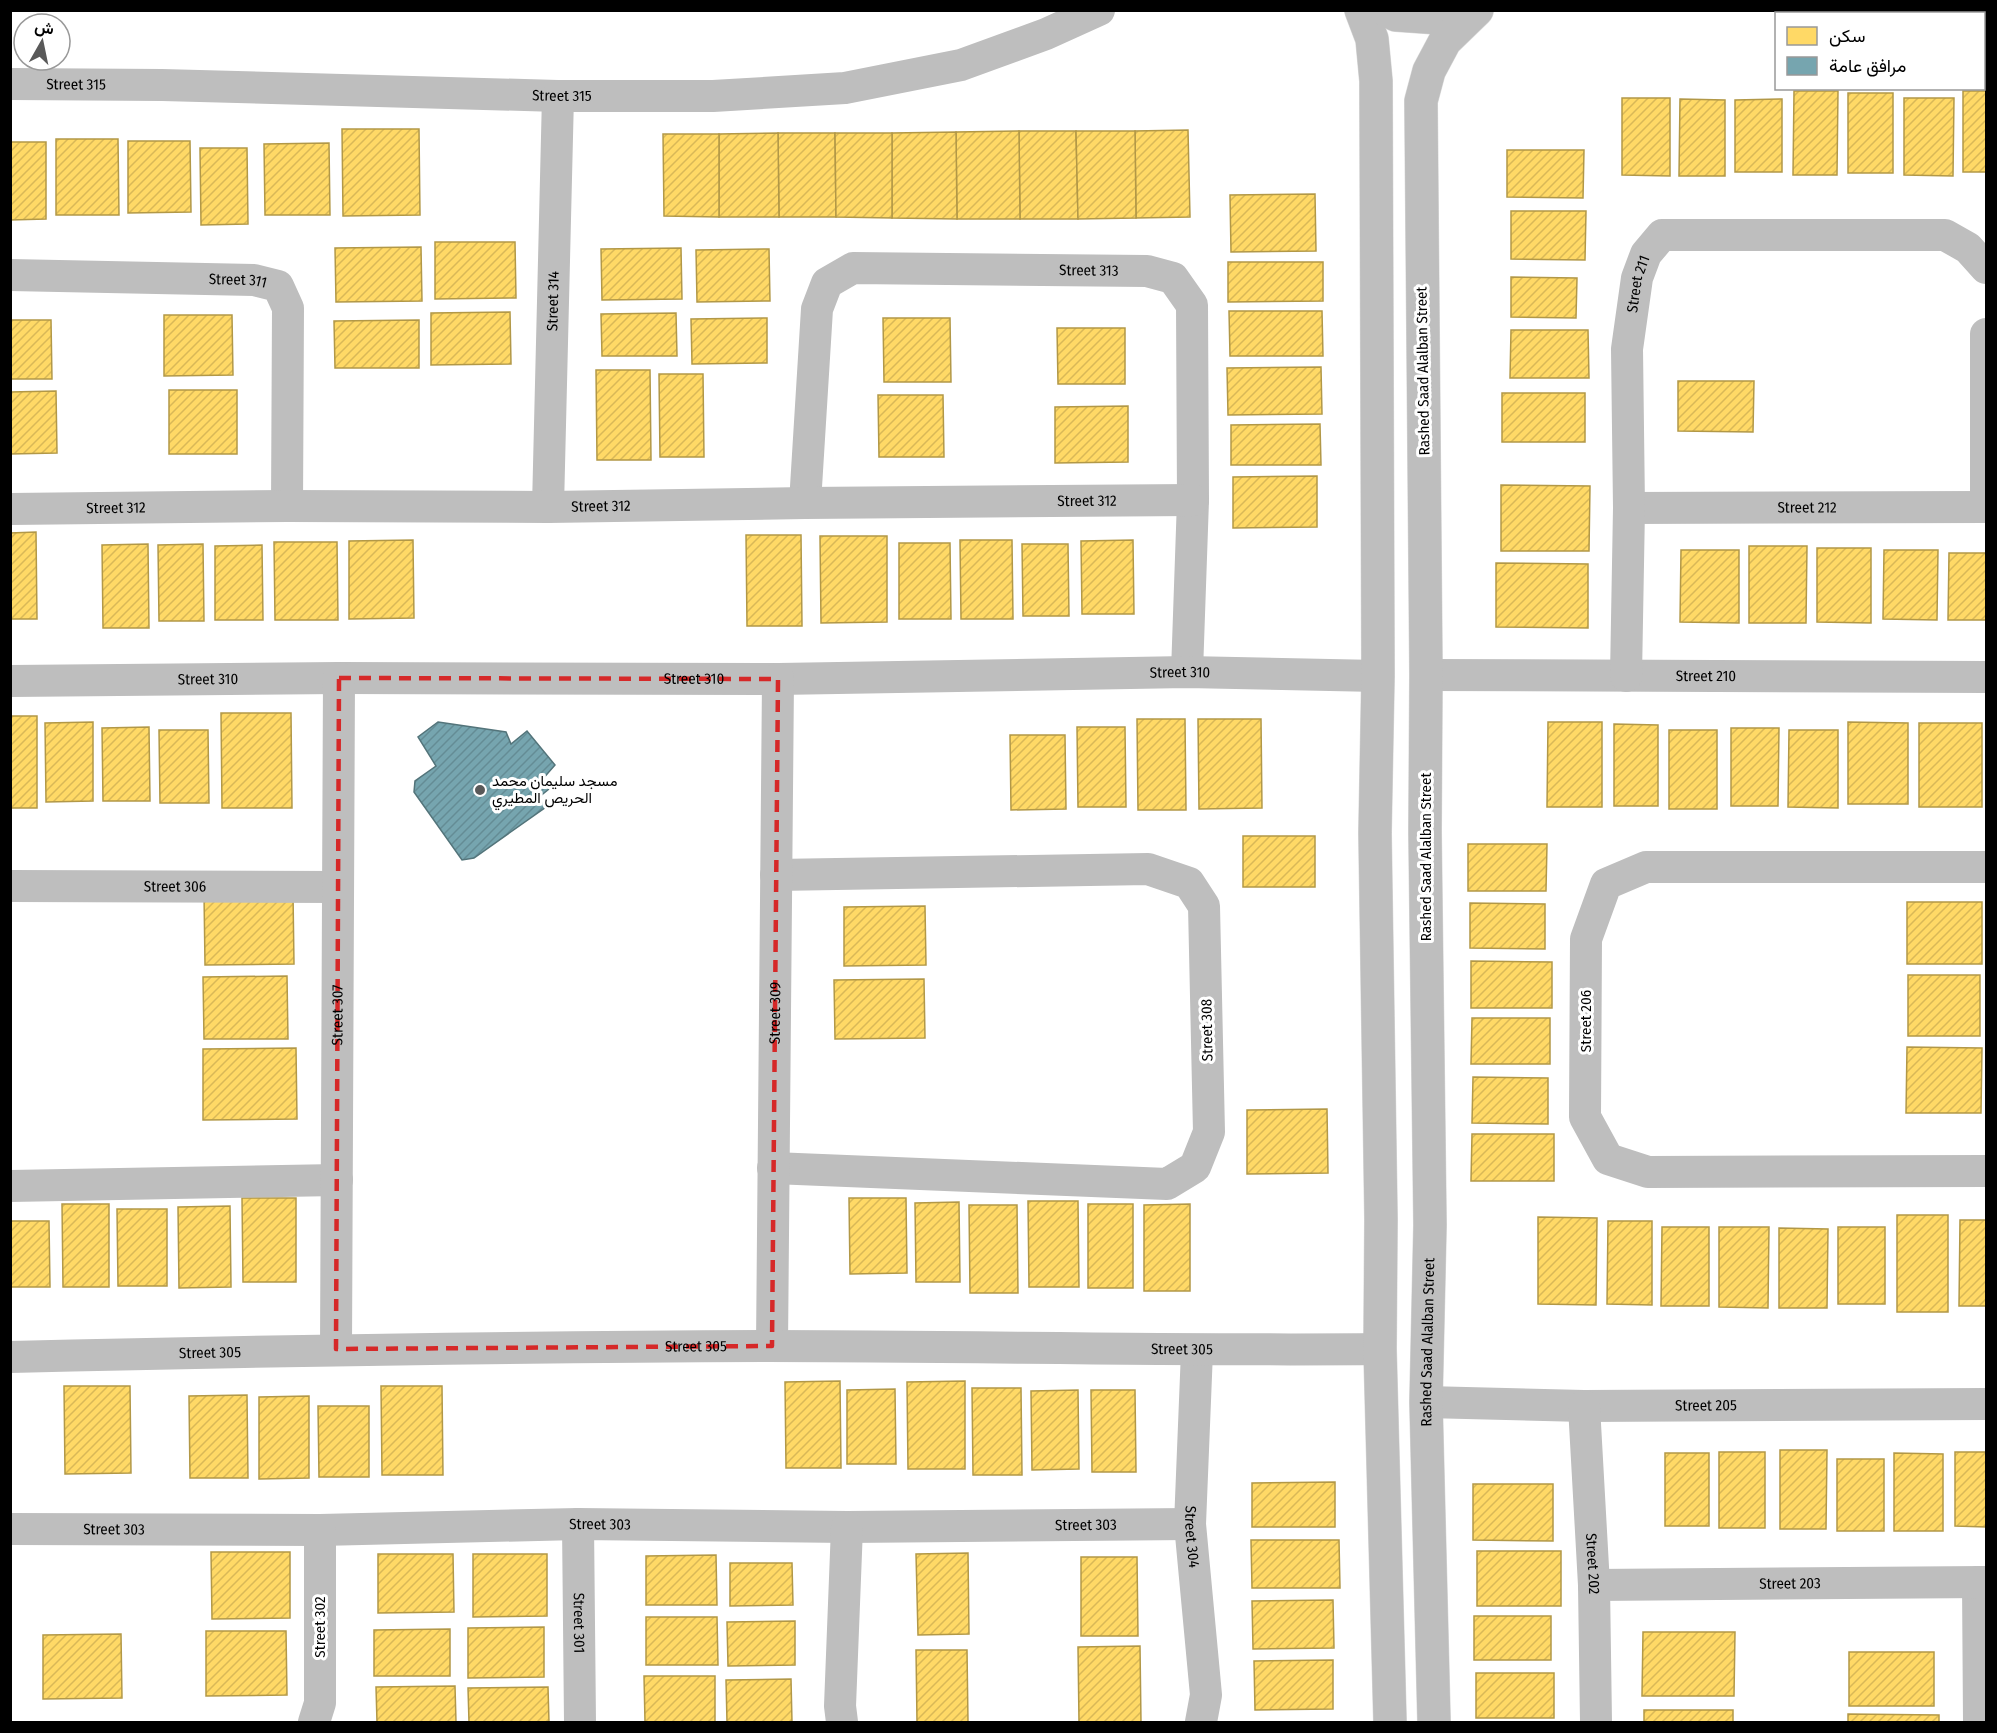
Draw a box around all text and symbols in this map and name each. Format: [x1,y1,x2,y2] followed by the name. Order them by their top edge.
[12,12,72,72] north arrow
[1775,12,1985,90] legend
[33,17,55,39] text: ش
[1829,25,1865,47] text: سكن
[1829,55,1906,77] text: مرافق عامة
[46,75,106,94] street label: Street 315
[532,86,592,105] street label: Street 315
[1623,253,1654,314] street label: Street 211
[1059,261,1119,280] street label: Street 313
[209,270,269,292] street label: Street 311
[543,271,563,331] street label: Street 314
[1413,286,1433,455] street label: Rashed Saad Alalban Street
[1057,492,1117,510] street label: Street 312
[571,497,631,516] street label: Street 312
[1777,498,1837,517] street label: Street 212
[86,499,146,517] street label: Street 312
[1149,663,1210,682] street label: Street 310
[1676,667,1736,685] street label: Street 210
[178,670,238,688] street label: Street 310
[664,670,724,688] street label: Street 310
[492,772,617,811] place label: مسجد سليمان محمد الحريص المطيري
[1417,773,1435,941] street label: Rashed Saad Alalban Street
[473,783,487,797] marker: مسجد سليمان محمد الحريص المطيري
[144,877,206,896] street label: Street 306
[766,982,784,1044] street label: Street 309
[328,985,347,1045] street label: Street 307
[1577,990,1595,1052] street label: Street 206
[1197,999,1217,1061] street label: Street 308
[1417,1257,1438,1427] street label: Rashed Saad Alalban Street
[665,1337,727,1356] street label: Street 305
[1151,1340,1213,1358] street label: Street 305
[179,1343,241,1362] street label: Street 305
[1675,1396,1737,1415] street label: Street 205
[1181,1505,1203,1569] street label: Street 304
[569,1515,631,1534] street label: Street 303
[1055,1516,1117,1534] street label: Street 303
[83,1520,145,1538] street label: Street 303
[1582,1533,1603,1595] street label: Street 202
[1759,1574,1821,1593] street label: Street 203
[570,1593,588,1653] street label: Street 301
[311,1596,329,1658] street label: Street 302

